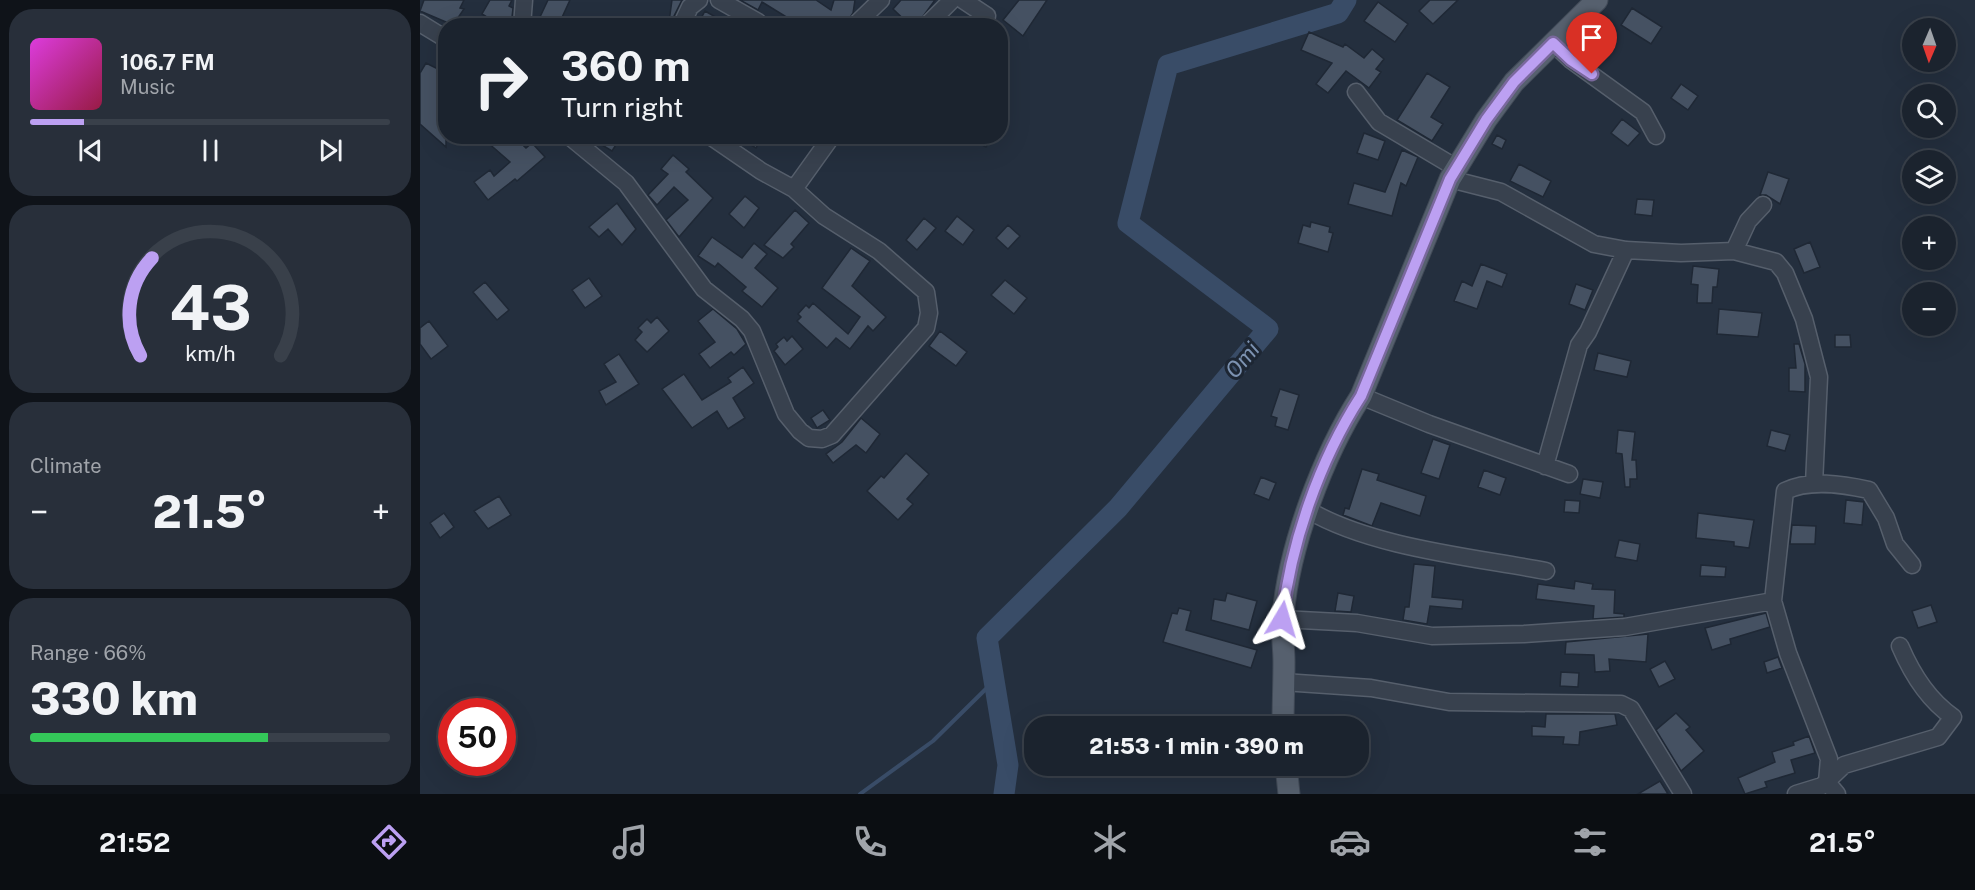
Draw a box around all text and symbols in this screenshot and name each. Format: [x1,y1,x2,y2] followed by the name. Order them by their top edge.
[1566,12,1617,74] pin
[1902,18,1956,72] north arrow
[1902,18,1956,336] map controls
[1575,21,1608,54] icon: arrive
[561,41,691,90] text: 360 m
[462,42,540,120] icon: right
[120,49,215,75] text: 106.7 FM
[120,75,175,99] text: Music
[1902,84,1956,138] button: search
[561,91,684,123] text: Turn right
[74,134,107,167] icon: previous
[194,134,227,167] icon: pause
[314,134,347,167] icon: next
[1902,150,1956,204] button: layers
[1902,216,1956,270] button: +
[169,271,251,344] text: 43
[1902,282,1956,336] button: −
[1220,336,1265,383] water label: Omi
[185,341,235,366] text: km/h
[30,454,102,478] text: Climate
[153,485,267,538] text: 21.5°
[30,493,48,531] text: −
[372,493,390,531] text: +
[1250,587,1314,651] position arrow
[30,641,146,665] text: Range · 66%
[30,672,198,725] text: 330 km
[438,698,516,776] speed limit sign: 50
[1089,733,1304,759] text: 21:53 · 1 min · 390 m
[368,821,410,863] icon: directions
[609,821,651,863] icon: music
[849,821,891,863] icon: phone
[1089,821,1131,863] icon: climate
[1329,821,1371,863] icon: car
[1569,821,1611,863] icon: filters
[99,826,170,858] text: 21:52
[1809,826,1876,858] text: 21.5°

